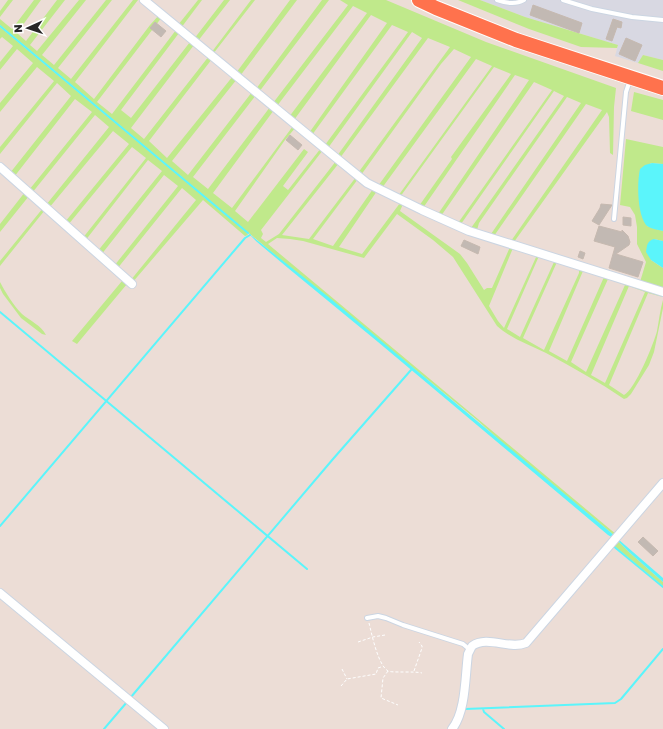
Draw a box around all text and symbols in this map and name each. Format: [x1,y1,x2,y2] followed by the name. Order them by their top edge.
[8,8,48,48] north arrow
[11,24,24,33] text: N

